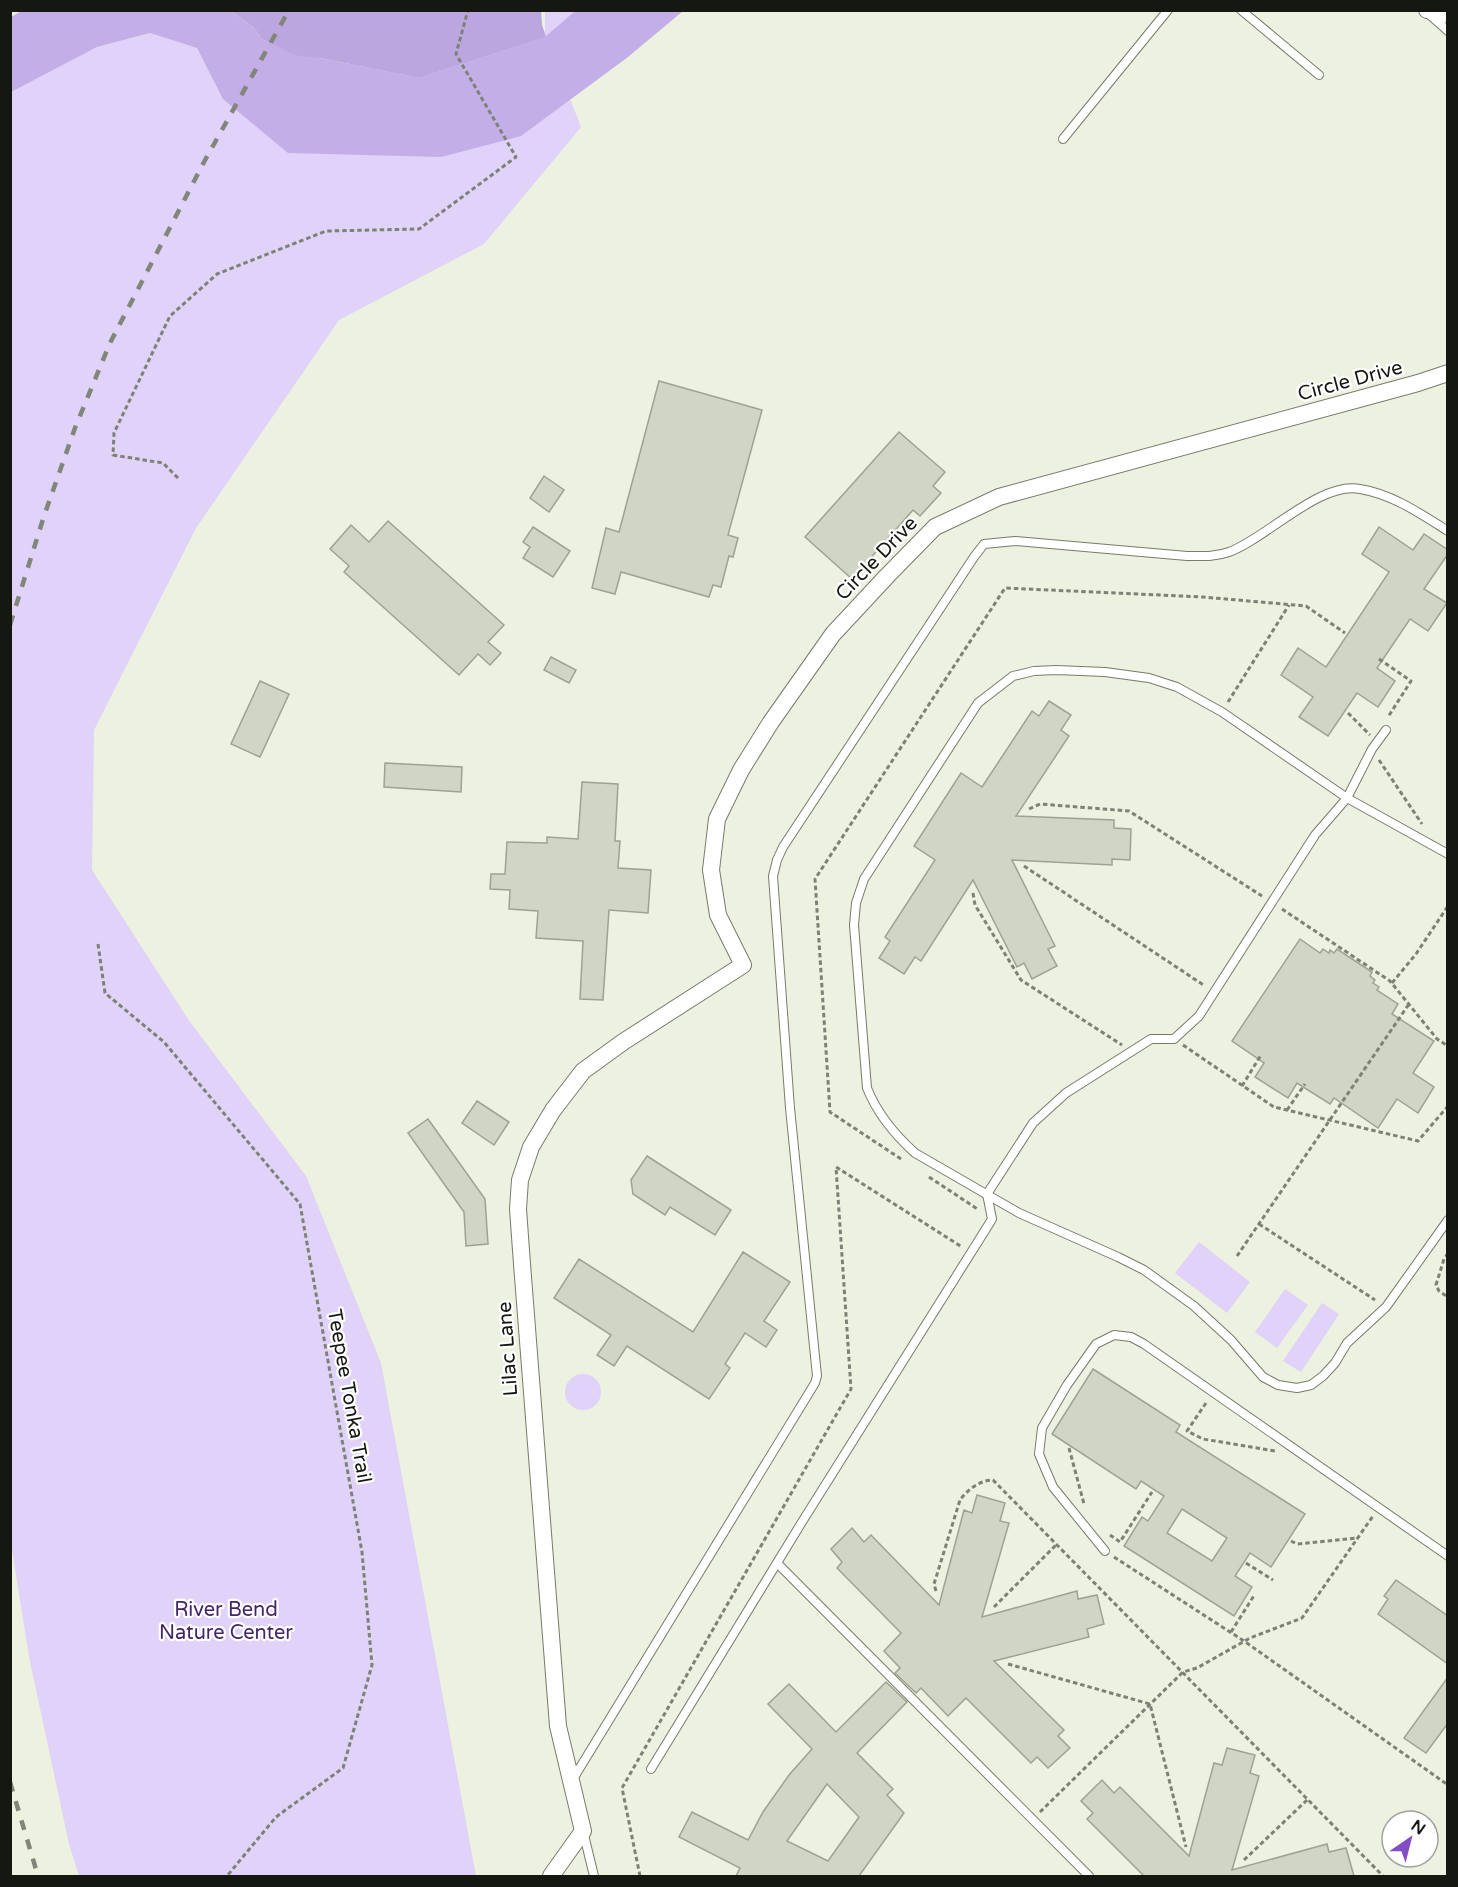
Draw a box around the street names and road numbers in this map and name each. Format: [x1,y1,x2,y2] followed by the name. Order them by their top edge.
[1295,355,1405,406] street label: Circle Drive
[831,512,923,606] street label: Circle Drive
[493,1301,523,1397] street label: Lilac Lane
[322,1307,376,1485] street label: Teepee Tonka Trail

